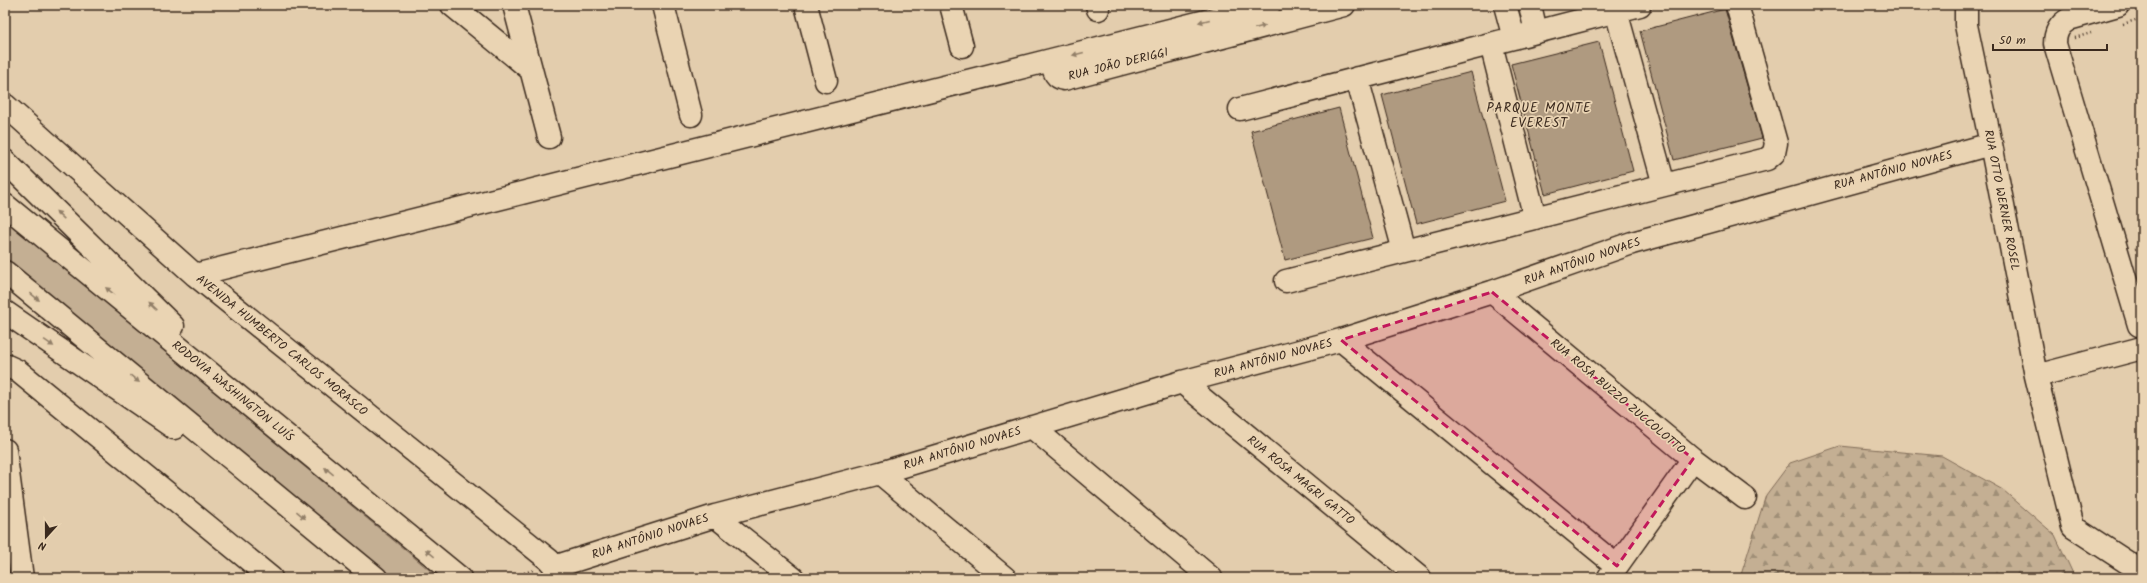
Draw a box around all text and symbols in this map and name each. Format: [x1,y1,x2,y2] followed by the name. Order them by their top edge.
[1198,19,1210,25] one-way arrow
[1255,24,1267,30] one-way arrow
[1993,26,2107,52] scale bar
[1999,31,2026,50] text: 50 m
[1066,43,1170,86] street label: RUA JOÃO DERIGGI
[1072,51,1084,57] one-way arrow
[1486,98,1592,134] district label: PARQUE MONTE EVEREST
[1979,128,2025,272] street label: RUA OTTO WERNER ROSEL
[1832,145,1955,195] street label: RUA ANTÔNIO NOVAES
[55,210,65,220] one-way arrow
[1521,232,1644,290] street label: RUA ANTÔNIO NOVAES
[192,270,372,421] street label: AVENIDA HUMBERTO CARLOS MORASCO
[105,287,116,295] one-way arrow
[30,292,41,301] one-way arrow
[148,301,158,311] one-way arrow
[1212,333,1335,383] street label: RUA ANTÔNIO NOVAES
[1546,334,1690,459] street label: RUA ROSA BUZZO ZUCCOLOTTO
[167,336,298,447] street label: RODOVIA WASHINGTON LUÍS
[43,339,54,346] one-way arrow
[130,375,141,384] one-way arrow
[901,421,1024,475] street label: RUA ANTÔNIO NOVAES
[1243,431,1359,530] street label: RUA ROSA MAGRI GATTO
[324,466,335,475] one-way arrow
[589,508,712,564] street label: RUA ANTÔNIO NOVAES
[295,511,306,520] one-way arrow
[26,517,66,557] north arrow
[36,536,49,555] text: N
[425,549,435,558] one-way arrow

